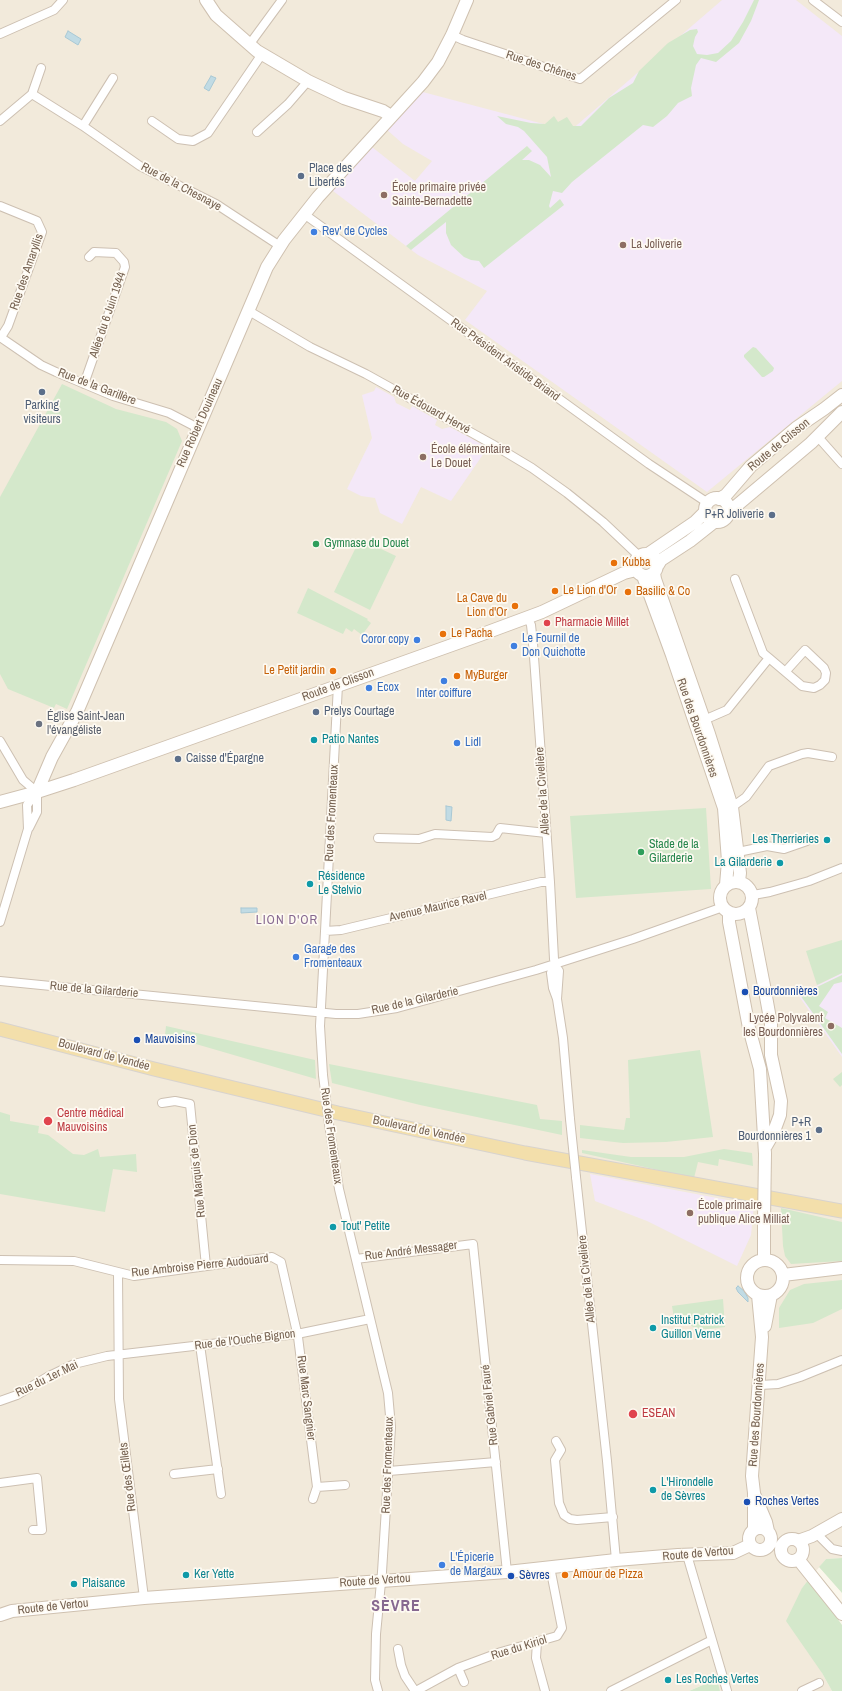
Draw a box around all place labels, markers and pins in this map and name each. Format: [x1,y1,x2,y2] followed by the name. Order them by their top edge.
[309,162,352,190] place label: Place des Libertés
[296,171,306,181] marker: Place des Libertés
[392,181,486,209] place label: École primaire privée Sainte-Bernadette
[379,190,389,200] marker: École primaire privée Sainte-Bernadette
[322,225,387,239] place label: Rev' de Cycles
[309,227,319,237] marker: Rev' de Cycles
[631,238,682,252] place label: La Joliverie
[618,240,628,250] marker: La Joliverie
[37,387,47,397] marker: Parking visiteurs
[23,399,61,427] place label: Parking visiteurs
[431,443,510,471] place label: École élémentaire Le Douet
[418,452,428,462] marker: École élémentaire Le Douet
[705,508,764,522] place label: P+R Joliverie
[767,510,777,520] marker: P+R Joliverie
[324,537,409,551] place label: Gymnase du Douet
[311,539,321,549] marker: Gymnase du Douet
[622,556,650,570] place label: Kubba
[609,558,619,568] marker: Kubba
[563,584,617,598] place label: Le Lion d'Or
[636,585,690,599] place label: Basilic & Co
[550,586,560,596] marker: Le Lion d'Or
[623,587,633,597] marker: Basilic & Co
[457,592,507,620] place label: La Cave du Lion d'Or
[510,601,520,611] marker: La Cave du Lion d'Or
[555,616,629,630] place label: Pharmacie Millet
[542,618,552,628] marker: Pharmacie Millet
[451,627,493,641] place label: Le Pacha
[438,629,448,639] marker: Le Pacha
[522,632,585,660] place label: Le Fournil de Don Quichotte
[361,633,409,647] place label: Coror copy
[412,635,422,645] marker: Coror copy
[509,641,519,651] marker: Le Fournil de Don Quichotte
[264,664,325,678] place label: Le Petit jardin
[328,666,338,676] marker: Le Petit jardin
[465,669,508,683] place label: MyBurger
[452,671,462,681] marker: MyBurger
[439,676,449,686] marker: Inter coiffure
[377,681,399,695] place label: Ecox
[364,683,374,693] marker: Ecox
[416,687,472,701] place label: Inter coiffure
[324,705,395,719] place label: Prelys Courtage
[311,707,321,717] marker: Prelys Courtage
[47,710,125,738] place label: Église Saint-Jean l'évangéliste
[34,719,44,729] marker: Église Saint-Jean l'évangéliste
[322,733,379,747] place label: Patio Nantes
[309,735,319,745] marker: Patio Nantes
[465,736,481,750] place label: Lidl
[452,738,462,748] marker: Lidl
[186,752,264,766] place label: Caisse d'Épargne
[173,754,183,764] marker: Caisse d'Épargne
[752,833,819,847] place label: Les Therrieries
[822,835,832,845] marker: Les Therrieries
[649,838,699,866] place label: Stade de la Gilarderie
[636,847,646,857] marker: Stade de la Gilarderie
[715,856,772,870] place label: La Gilarderie
[775,858,785,868] marker: La Gilarderie
[318,870,365,898] place label: Résidence Le Stelvio
[305,879,315,889] marker: Résidence Le Stelvio
[304,943,362,971] place label: Garage des Fromenteaux
[291,952,301,962] marker: Garage des Fromenteaux
[753,985,818,999] place label: Bourdonnières
[740,987,750,997] marker: Bourdonnières
[743,1012,823,1040] place label: Lycée Polyvalent les Bourdonnières
[826,1021,836,1031] marker: Lycée Polyvalent les Bourdonnières
[145,1033,195,1047] place label: Mauvoisins
[132,1035,142,1045] marker: Mauvoisins
[57,1107,124,1135] place label: Centre médical Mauvoisins
[42,1115,54,1127] marker: Centre médical Mauvoisins
[738,1116,811,1144] place label: P+R Bourdonnières 1
[814,1125,824,1135] marker: P+R Bourdonnières 1
[698,1199,789,1227] place label: École primaire publique Alice Milliat
[685,1208,695,1218] marker: École primaire publique Alice Milliat
[341,1220,390,1234] place label: Tout' Petite
[328,1222,338,1232] marker: Tout' Petite
[661,1314,724,1342] place label: Institut Patrick Guillon Verne
[648,1323,658,1333] marker: Institut Patrick Guillon Verne
[642,1407,675,1421] place label: ESEAN
[627,1408,639,1420] marker: ESEAN
[661,1476,713,1504] place label: L'Hirondelle de Sèvres
[648,1485,658,1495] marker: L'Hirondelle de Sèvres
[755,1495,819,1509] place label: Roches Vertes
[742,1497,752,1507] marker: Roches Vertes
[450,1551,502,1579] place label: L'Épicerie de Margaux
[437,1560,447,1570] marker: L'Épicerie de Margaux
[194,1568,234,1582] place label: Ker Yette
[573,1568,643,1582] place label: Amour de Pizza
[519,1569,550,1583] place label: Sèvres
[181,1570,191,1580] marker: Ker Yette
[560,1570,570,1580] marker: Amour de Pizza
[506,1571,516,1581] marker: Sèvres
[82,1577,125,1591] place label: Plaisance
[69,1579,79,1589] marker: Plaisance
[676,1673,759,1687] place label: Les Roches Vertes
[663,1675,673,1685] marker: Les Roches Vertes

